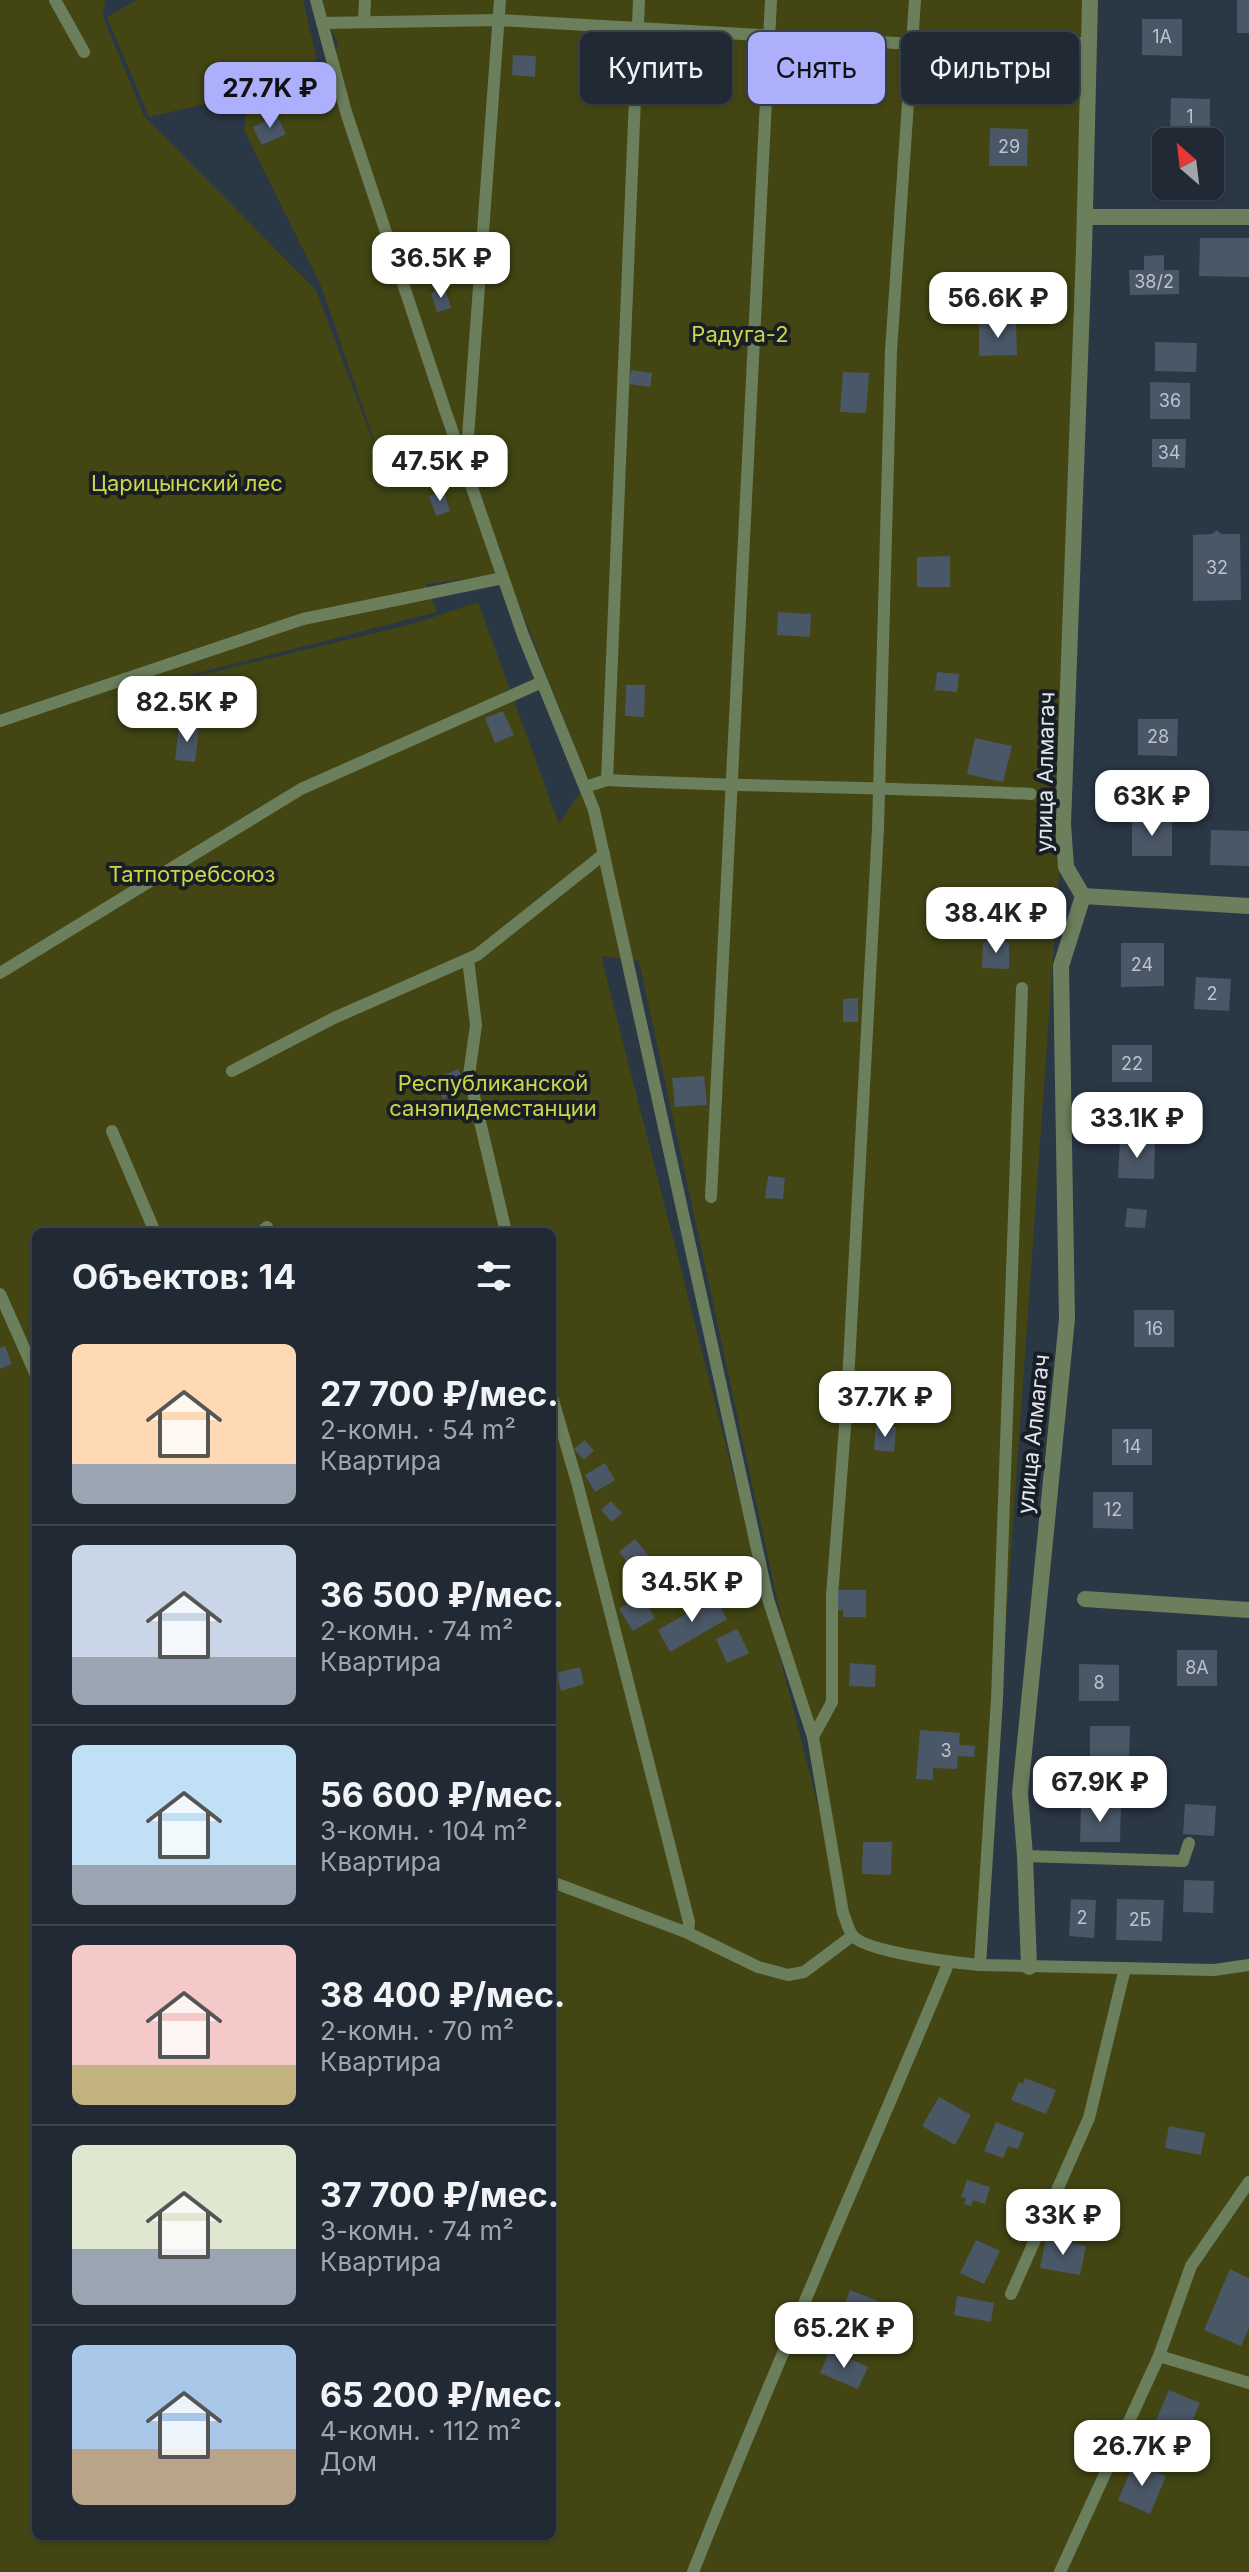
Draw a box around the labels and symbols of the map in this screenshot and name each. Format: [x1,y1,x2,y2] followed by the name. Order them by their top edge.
[1152,26,1172,47] house number: 1А
[196,62,344,130] pin: 27.7K ₽
[1186,106,1194,127] house number: 1
[1152,128,1224,200] north arrow
[998,136,1020,157] house number: 29
[367,232,515,300] pin: 36.5K ₽
[1134,271,1174,292] house number: 38/2
[924,272,1072,340] pin: 56.6K ₽
[691,321,789,347] park label: Радуга-2
[1159,390,1181,411] house number: 36
[366,435,514,503] pin: 47.5K ₽
[1158,442,1180,463] house number: 34
[91,470,283,496] park label: Царицынский лес
[1206,557,1228,578] house number: 32
[113,676,261,744] pin: 82.5K ₽
[1031,692,1059,852] street label: улица Алмагач
[1147,726,1169,747] house number: 28
[1096,770,1208,838] pin: 63K ₽
[109,861,275,887] park label: Татпотребсоюз
[922,887,1070,955] pin: 38.4K ₽
[1131,954,1153,975] house number: 24
[1207,983,1217,1004] house number: 2
[1121,1053,1143,1074] house number: 22
[389,1070,597,1121] park label: Республиканской санэпидемстанции
[1063,1092,1211,1160] pin: 33.1K ₽
[1145,1318,1163,1339] house number: 16
[1012,1353,1054,1515] street label: улица Алмагач
[811,1371,959,1439] pin: 37.7K ₽
[1123,1436,1141,1457] house number: 14
[1104,1499,1122,1520] house number: 12
[618,1556,766,1624] pin: 34.5K ₽
[1185,1657,1209,1678] house number: 8А
[1093,1672,1105,1693] house number: 8
[940,1740,952,1761] house number: 3
[1026,1756,1174,1824] pin: 67.9K ₽
[1077,1907,1087,1928] house number: 2
[1129,1909,1151,1930] house number: 2Б
[1007,2189,1119,2257] pin: 33K ₽
[770,2302,918,2370] pin: 65.2K ₽
[1068,2420,1216,2488] pin: 26.7K ₽

